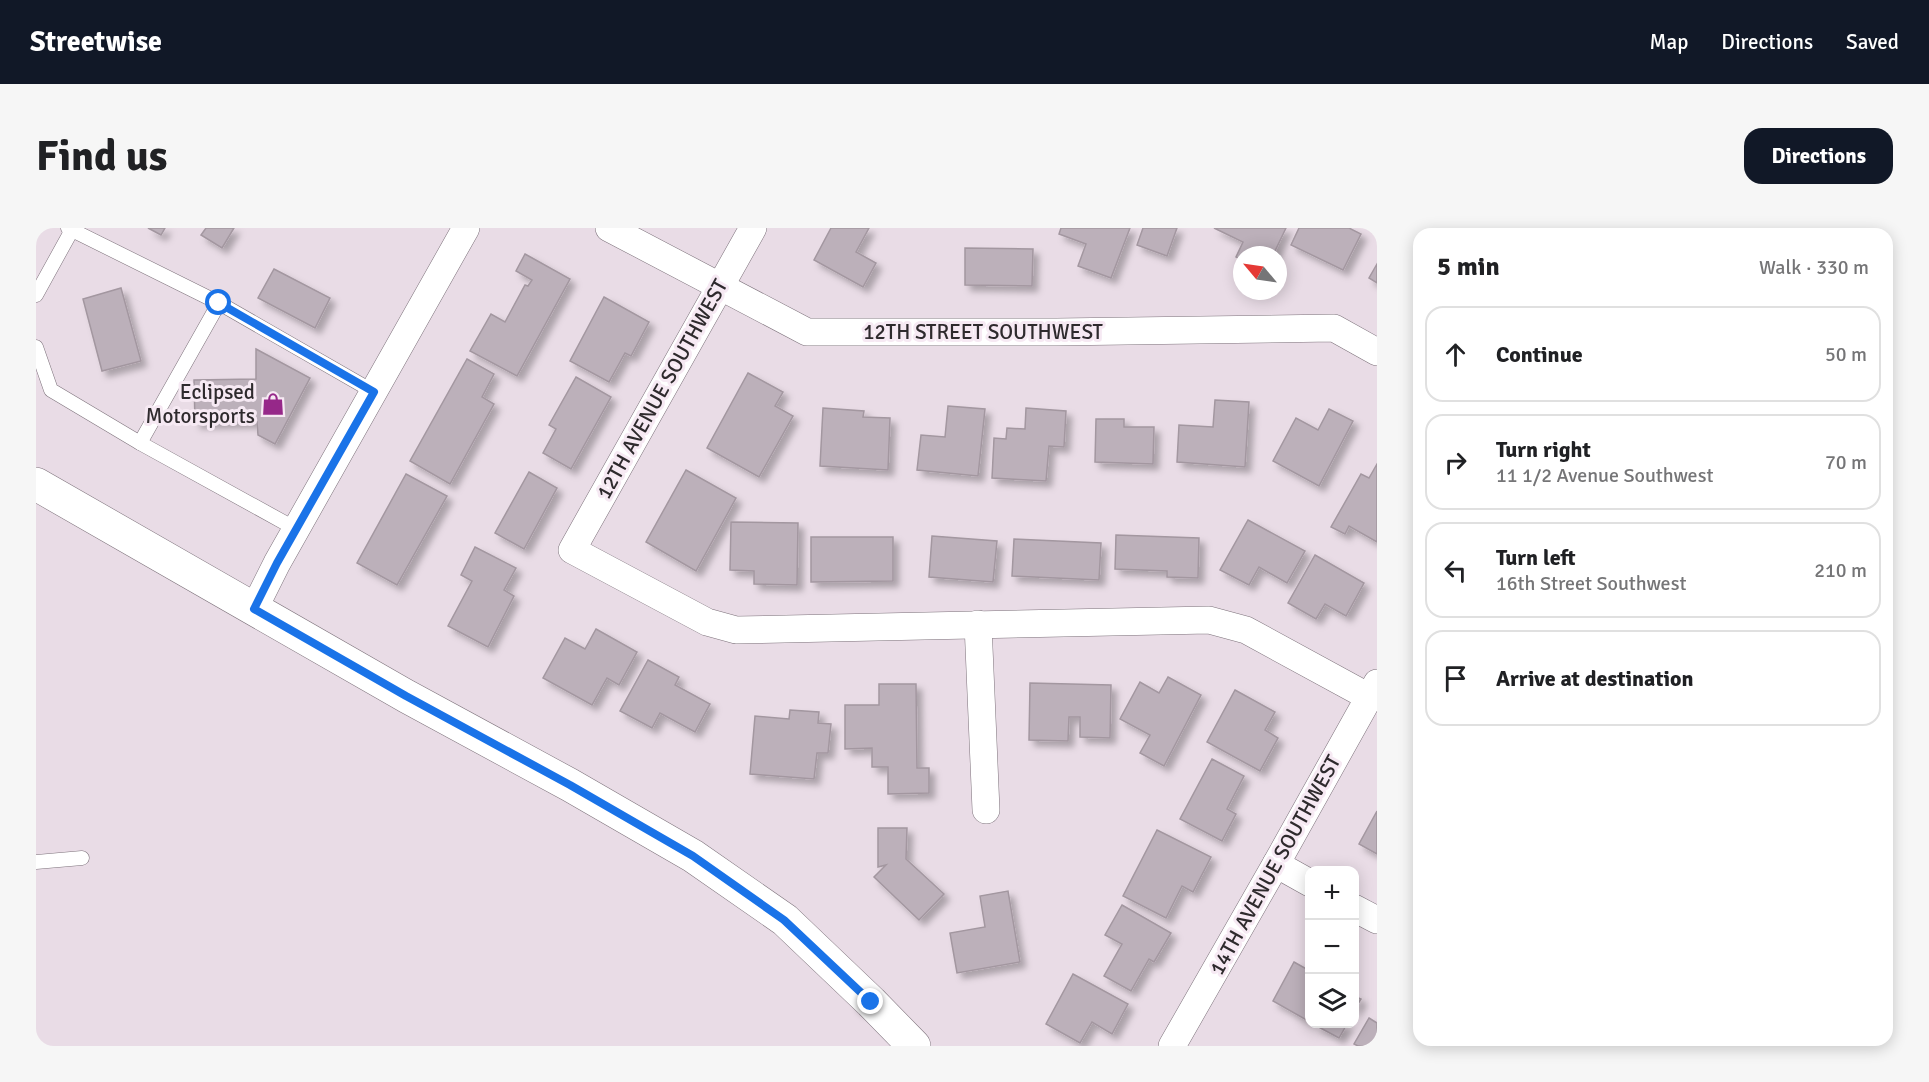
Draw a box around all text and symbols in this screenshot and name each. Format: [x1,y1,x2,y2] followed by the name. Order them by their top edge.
[30,25,162,59] text: Streetwise
[1650,29,1688,55] text: Map
[1721,29,1813,55] text: Directions
[1846,29,1899,55] text: Saved
[1744,128,1893,184] button: Directions
[36,131,167,182] text: Find us
[1233,246,1287,300] north arrow
[1437,251,1500,283] text: 5 min
[1759,255,1869,280] text: Walk · 330 m
[591,274,734,504] street label: 12TH AVENUE SOUTHWEST
[205,289,231,315] route start
[863,319,1104,345] street label: 12TH STREET SOUTHWEST
[1439,338,1472,371] icon: ahead
[1496,341,1583,368] text: Continue
[1825,342,1867,367] text: 50 m
[146,379,255,429] place label: Eclipsed Motorsports
[260,391,286,417] shop icon: Eclipsed Motorsports
[1496,436,1591,463] text: Turn right
[1439,446,1472,479] icon: right
[1825,450,1867,475] text: 70 m
[1496,463,1713,488] text: 11 1/2 Avenue Southwest
[1496,544,1576,571] text: Turn left
[1439,554,1472,587] icon: left
[1814,558,1867,583] text: 210 m
[1496,571,1686,596] text: 16th Street Southwest
[1439,662,1472,695] icon: arrive
[1496,665,1693,692] text: Arrive at destination
[1204,750,1347,980] street label: 14TH AVENUE SOUTHWEST
[1305,866,1359,1028] map controls
[1305,866,1359,920] button: +
[1305,920,1359,974] button: −
[1305,974,1359,1028] button: layers
[857,988,883,1014] route end

